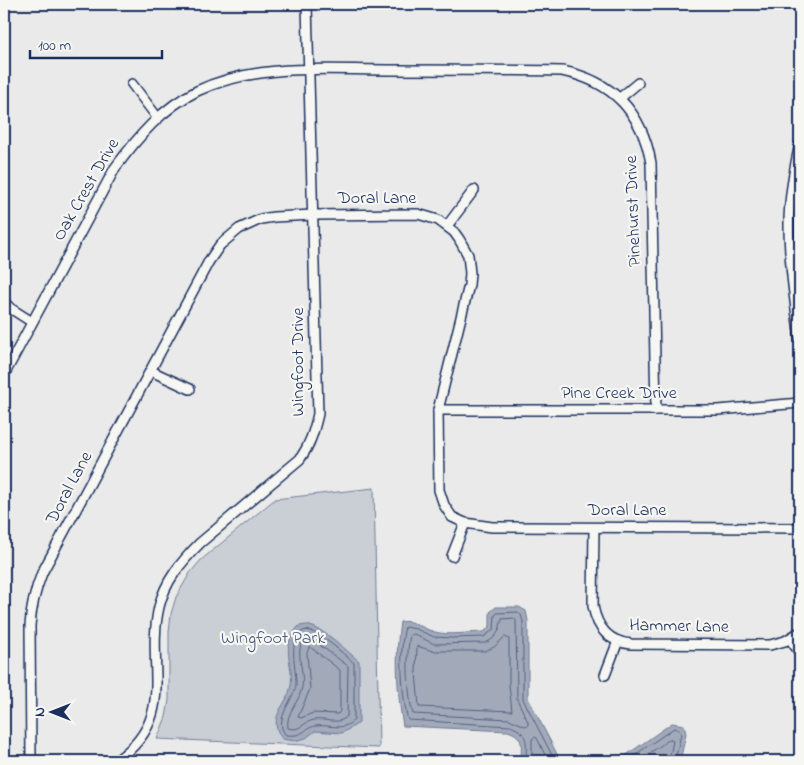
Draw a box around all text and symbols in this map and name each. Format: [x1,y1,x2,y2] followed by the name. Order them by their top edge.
[30,28,162,60] scale bar
[38,35,71,57] text: 100 m
[47,133,127,246] street label: Oak Crest Drive
[619,154,649,267] street label: Pinehurst Drive
[337,186,417,212] street label: Doral Lane
[286,306,313,417] street label: Wingfoot Drive
[561,381,678,407] street label: Pine Creek Drive
[40,446,100,530] street label: Doral Lane
[587,498,667,524] street label: Doral Lane
[629,613,730,641] street label: Hammer Lane
[221,626,325,653] park label: Wingfoot Park
[28,688,78,738] north arrow
[30,707,51,717] text: N

